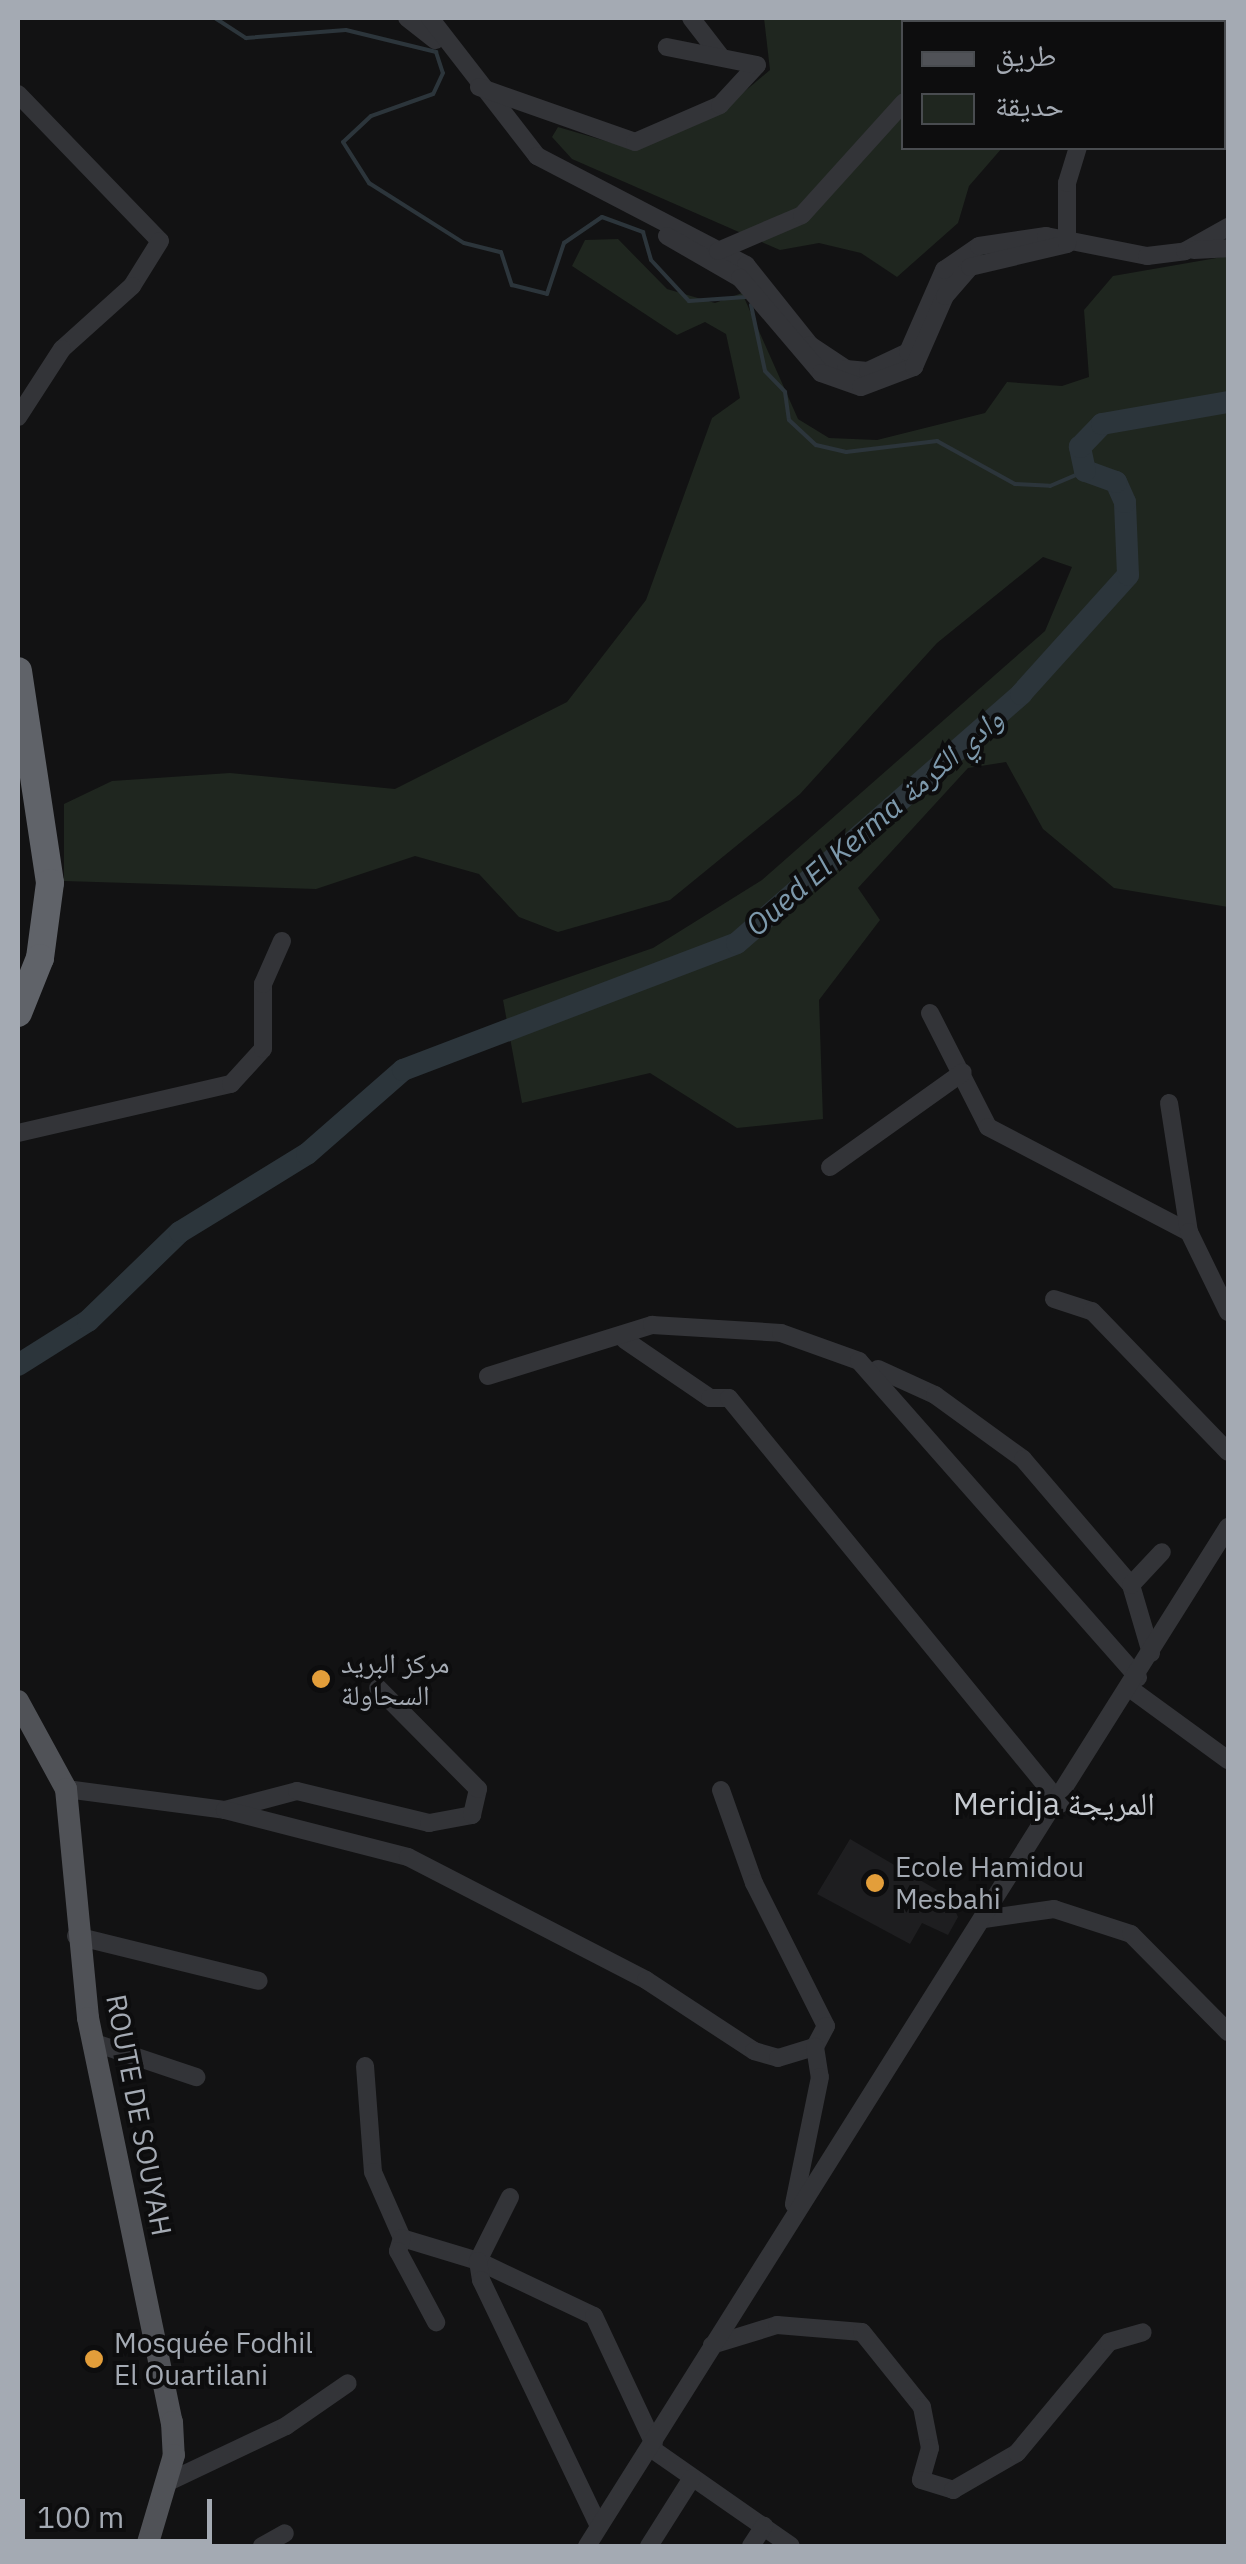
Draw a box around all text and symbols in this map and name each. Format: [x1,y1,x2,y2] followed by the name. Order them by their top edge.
[901,20,1226,150] legend
[995,35,1056,74] text: طريق
[995,85,1064,124] text: حديقة
[738,701,1010,943] water label: Oued El Kerma وادي الكرمة
[341,1646,450,1712] place label: مركز البريد السحاولة
[310,1668,332,1690] marker: مركز البريد السحاولة
[953,1784,1155,1822] district label: Meridja المريجة
[895,1850,1084,1916] place label: Ecole Hamidou Mesbahi
[864,1872,886,1894] marker: Ecole Hamidou Mesbahi
[99,1992,179,2238] street label: ROUTE DE SOUYAH
[114,2326,313,2392] place label: Mosquée Fodhil El Ouartilani
[83,2348,105,2370] marker: Mosquée Fodhil El Ouartilani
[25,2479,218,2541] scale bar
[37,2497,124,2536] text: 100 m

